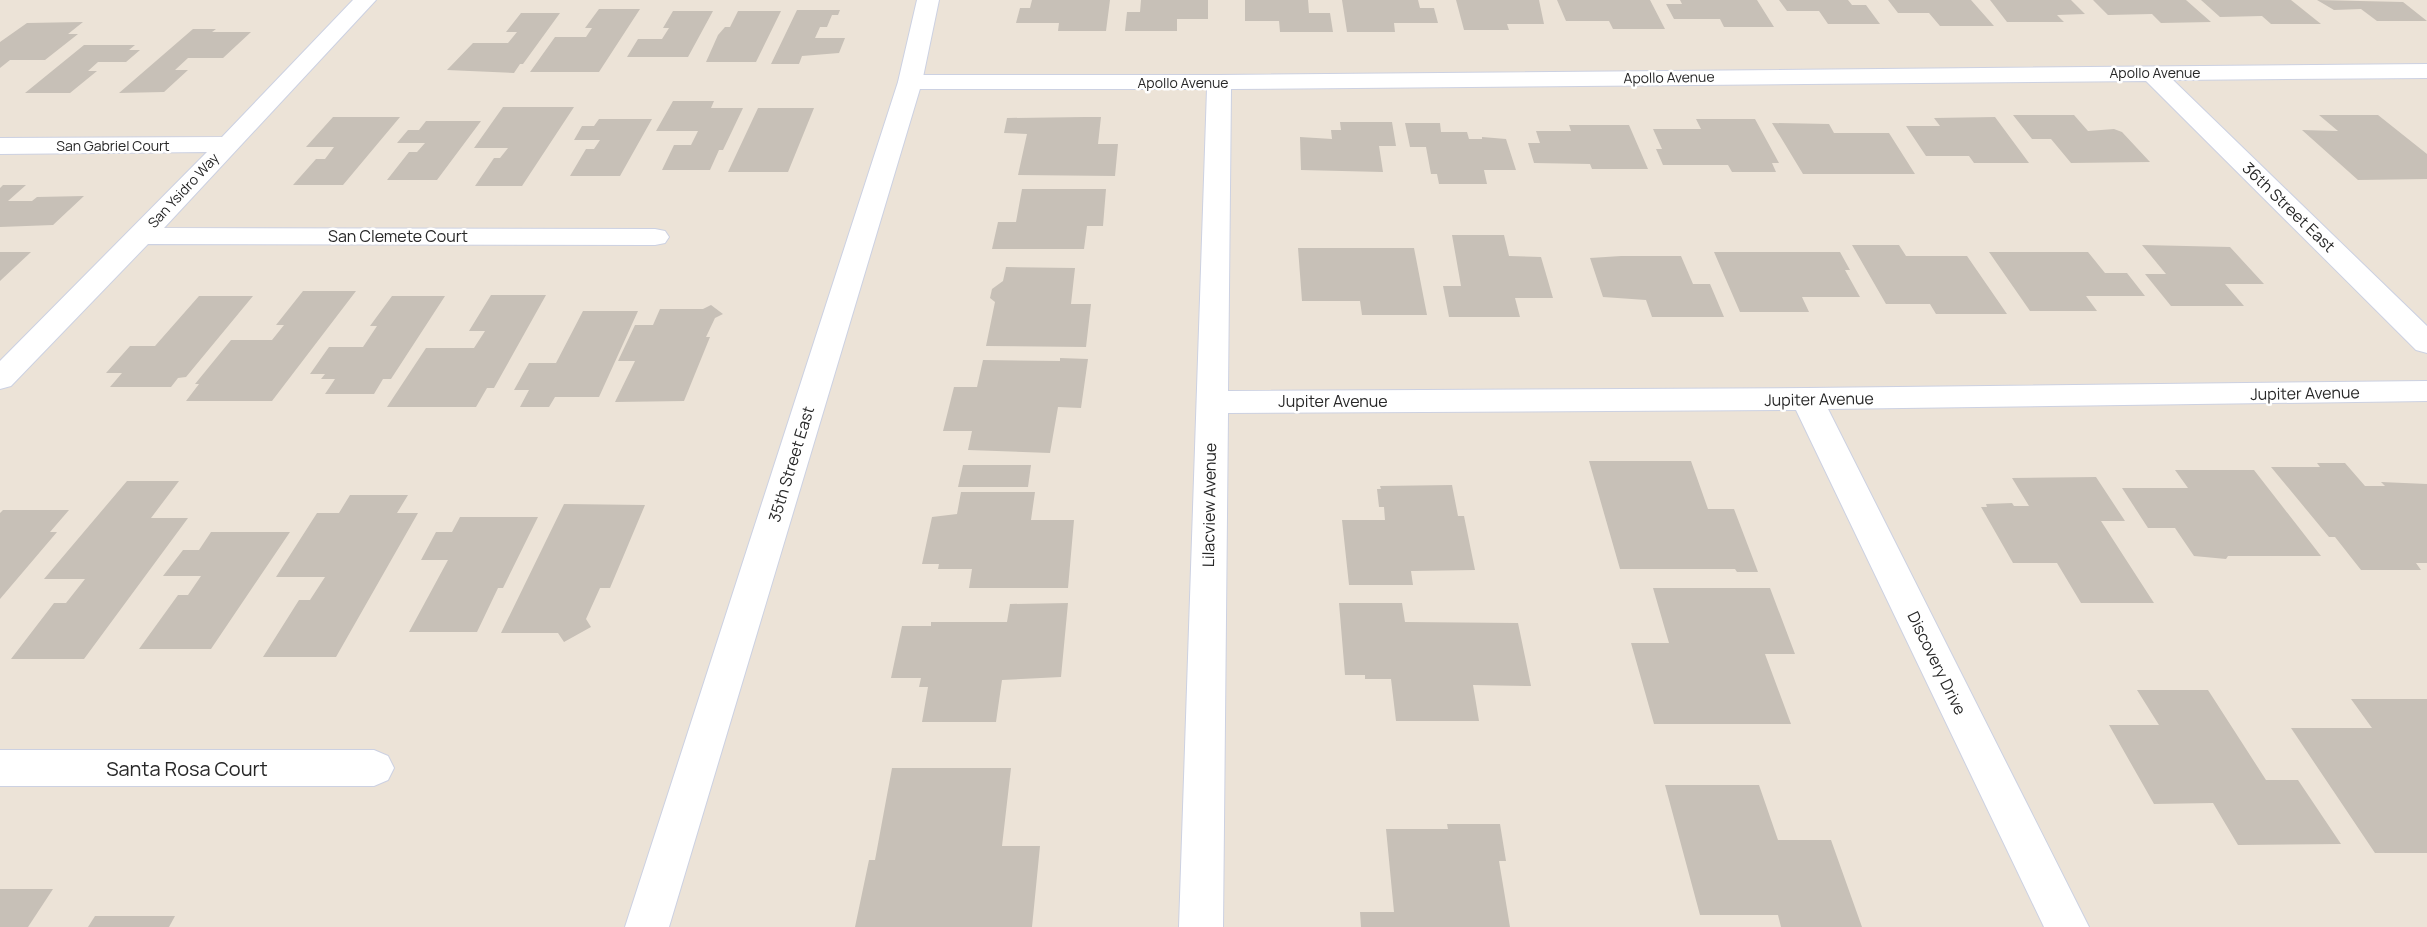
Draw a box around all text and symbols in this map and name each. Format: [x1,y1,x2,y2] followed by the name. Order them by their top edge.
[2110,63,2201,82] street label: Apollo Avenue
[1623,67,1715,87] street label: Apollo Avenue
[1138,73,1229,92] street label: Apollo Avenue
[56,136,170,155] street label: San Gabriel Court
[143,148,223,232] street label: San Ysidro Way
[2238,157,2340,257] street label: 36th Street East
[328,225,468,247] street label: San Clemete Court
[2250,381,2360,405] street label: Jupiter Avenue
[1764,387,1874,411] street label: Jupiter Avenue
[1278,390,1388,412] street label: Jupiter Avenue
[763,403,819,525] street label: 35th Street East
[1197,443,1221,567] street label: Lilacview Avenue
[1902,608,1972,718] street label: Discovery Drive
[106,755,268,782] street label: Santa Rosa Court

